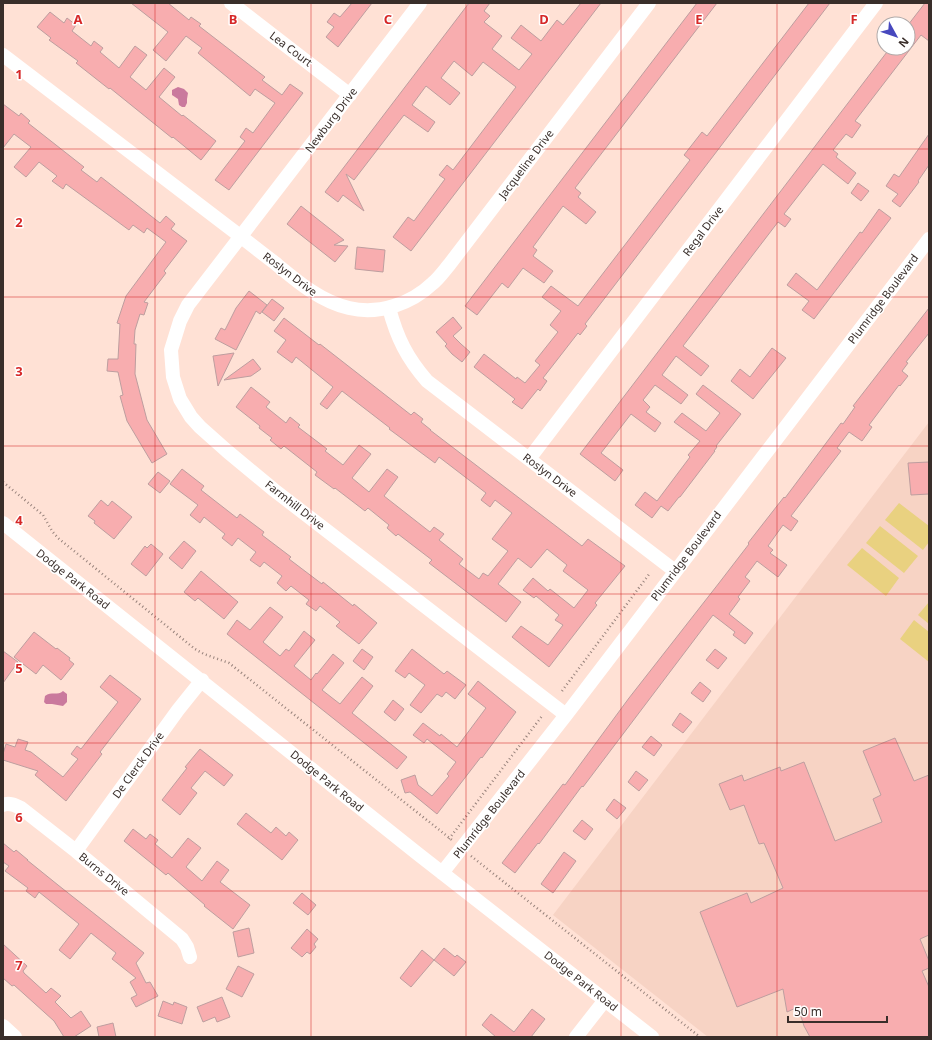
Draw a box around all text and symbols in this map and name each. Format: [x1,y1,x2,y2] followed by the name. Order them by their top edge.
[74,10,83,28] text: A
[229,10,237,28] text: B
[384,10,392,28] text: C
[539,10,549,28] text: D
[695,10,703,28] text: E
[850,10,858,28] text: F
[876,16,916,56] north arrow
[267,28,316,70] street label: Lea Court
[895,34,913,51] text: N
[15,65,23,83] text: 1
[301,84,360,155] street label: Newburg Drive
[494,126,557,202] street label: Jacqueline Drive
[679,203,726,259] street label: Regal Drive
[15,213,23,231] text: 2
[260,248,320,299] street label: Roslyn Drive
[844,251,921,347] street label: Plumridge Boulevard
[15,362,23,380] text: 3
[520,449,580,500] street label: Roslyn Drive
[262,477,328,533] street label: Farmhill Drive
[647,508,724,604] street label: Plumridge Boulevard
[15,511,23,529] text: 4
[33,545,113,612] street label: Dodge Park Road
[15,659,23,677] text: 5
[108,728,167,801] street label: De Clerck Drive
[288,747,367,815] street label: Dodge Park Road
[449,766,528,861] street label: Plumridge Boulevard
[15,808,23,826] text: 6
[76,849,133,899] street label: Burns Drive
[541,947,621,1014] street label: Dodge Park Road
[15,956,23,974] text: 7
[788,998,887,1024] scale bar
[794,1003,822,1020] text: 50 m

